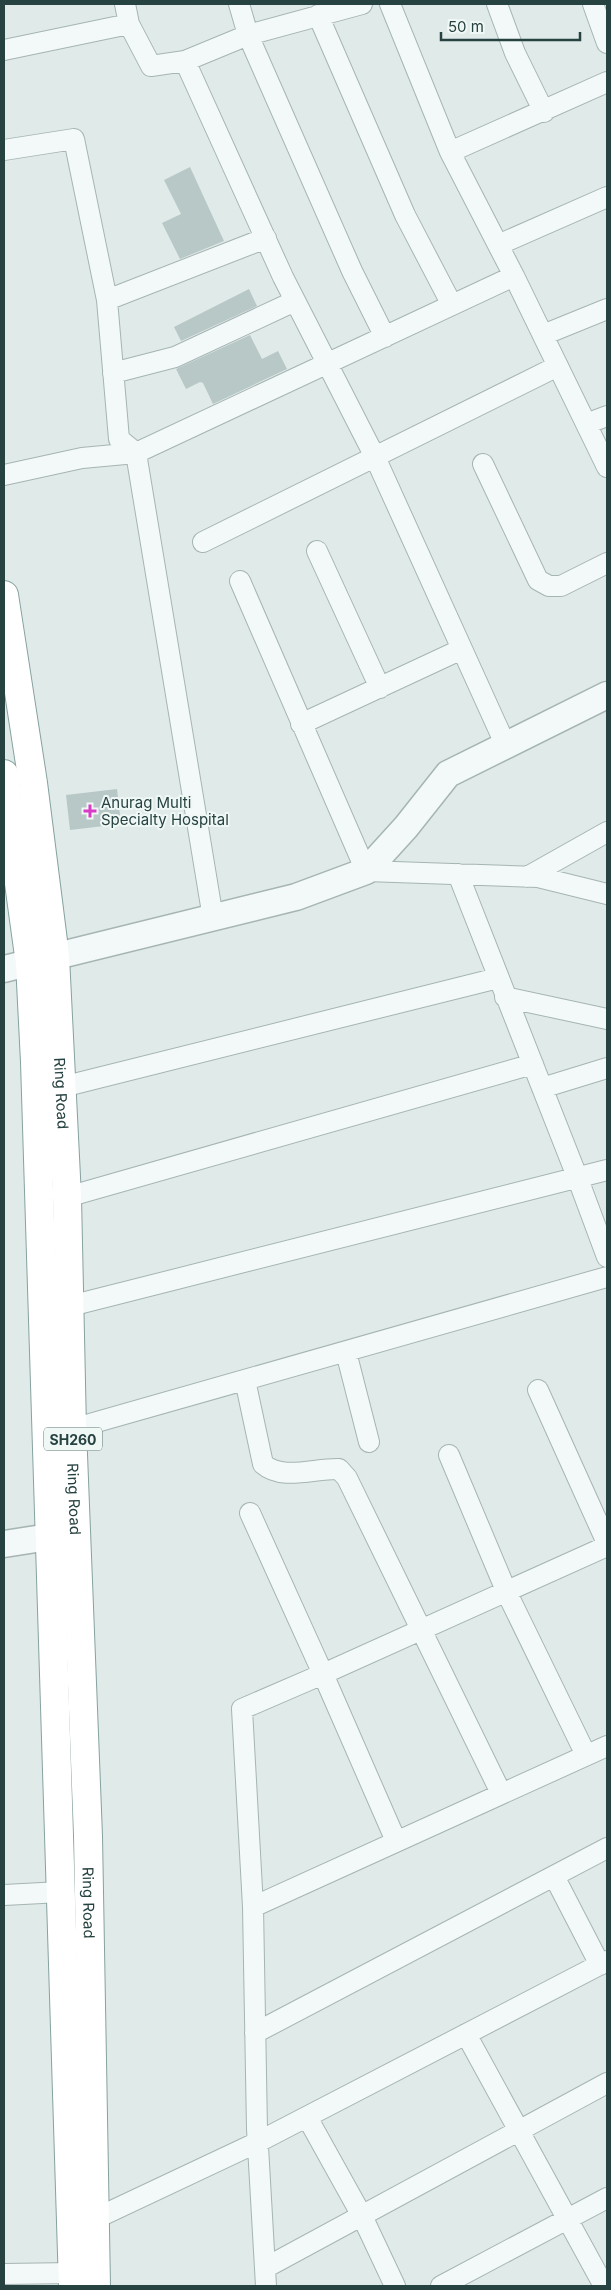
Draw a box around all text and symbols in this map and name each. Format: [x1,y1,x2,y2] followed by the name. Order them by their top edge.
[441,10,580,42] scale bar
[448,17,484,36] text: 50 m
[101,793,229,829] place label: Anurag Multi Specialty Hospital
[83,804,97,818] marker: Anurag Multi Specialty Hospital
[51,1057,73,1130] street label: Ring Road
[44,1428,102,1450] road number: SH260
[64,1463,86,1535] street label: Ring Road
[79,1867,99,1939] street label: Ring Road

